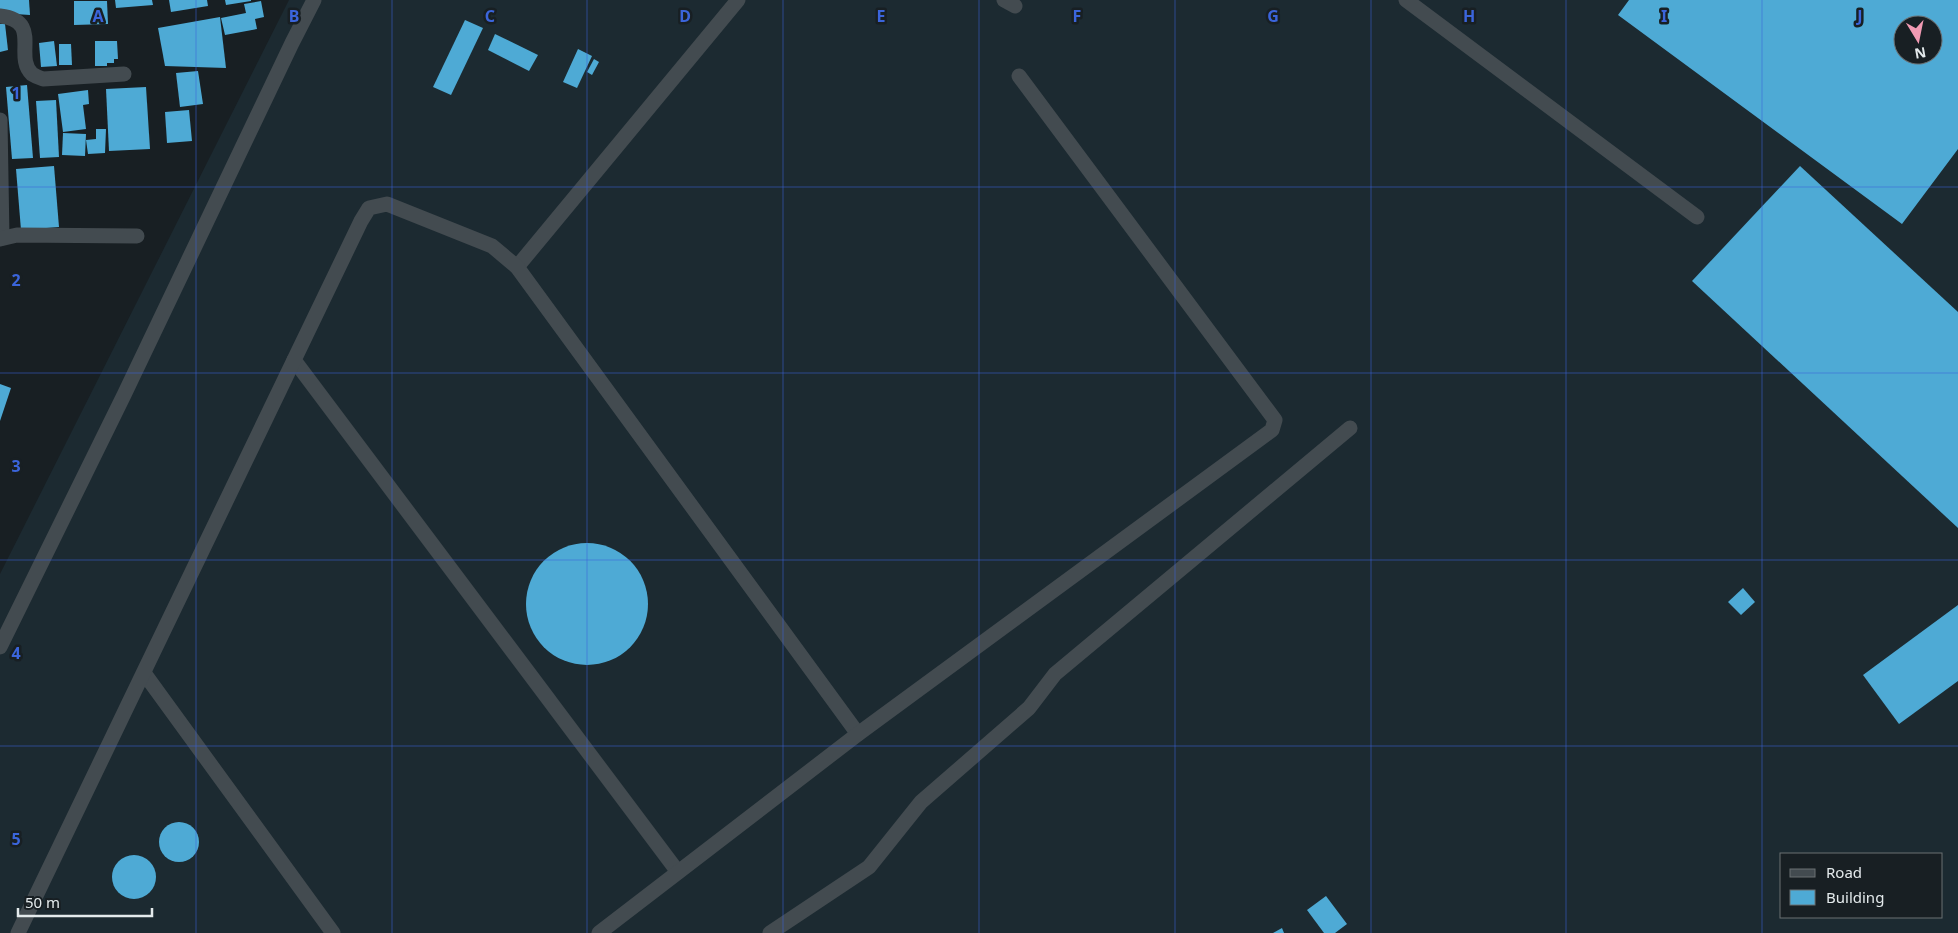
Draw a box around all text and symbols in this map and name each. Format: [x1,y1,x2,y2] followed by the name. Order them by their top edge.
[92,5,104,27] text: A
[289,5,299,27] text: B
[485,5,495,27] text: C
[679,5,691,27] text: D
[877,5,886,27] text: E
[1073,5,1081,27] text: F
[1267,5,1279,27] text: G
[1463,5,1475,27] text: H
[1661,5,1667,27] text: I
[1855,5,1863,27] text: J
[1893,15,1943,65] north arrow
[1913,43,1928,64] text: N
[11,82,21,104] text: 1
[11,269,21,291] text: 2
[11,455,21,477] text: 3
[11,642,21,664] text: 4
[11,828,21,850] text: 5
[1780,853,1943,918] legend
[1826,862,1862,882] text: Road
[18,886,151,918] scale bar
[1826,887,1884,907] text: Building
[25,892,60,912] text: 50 m

